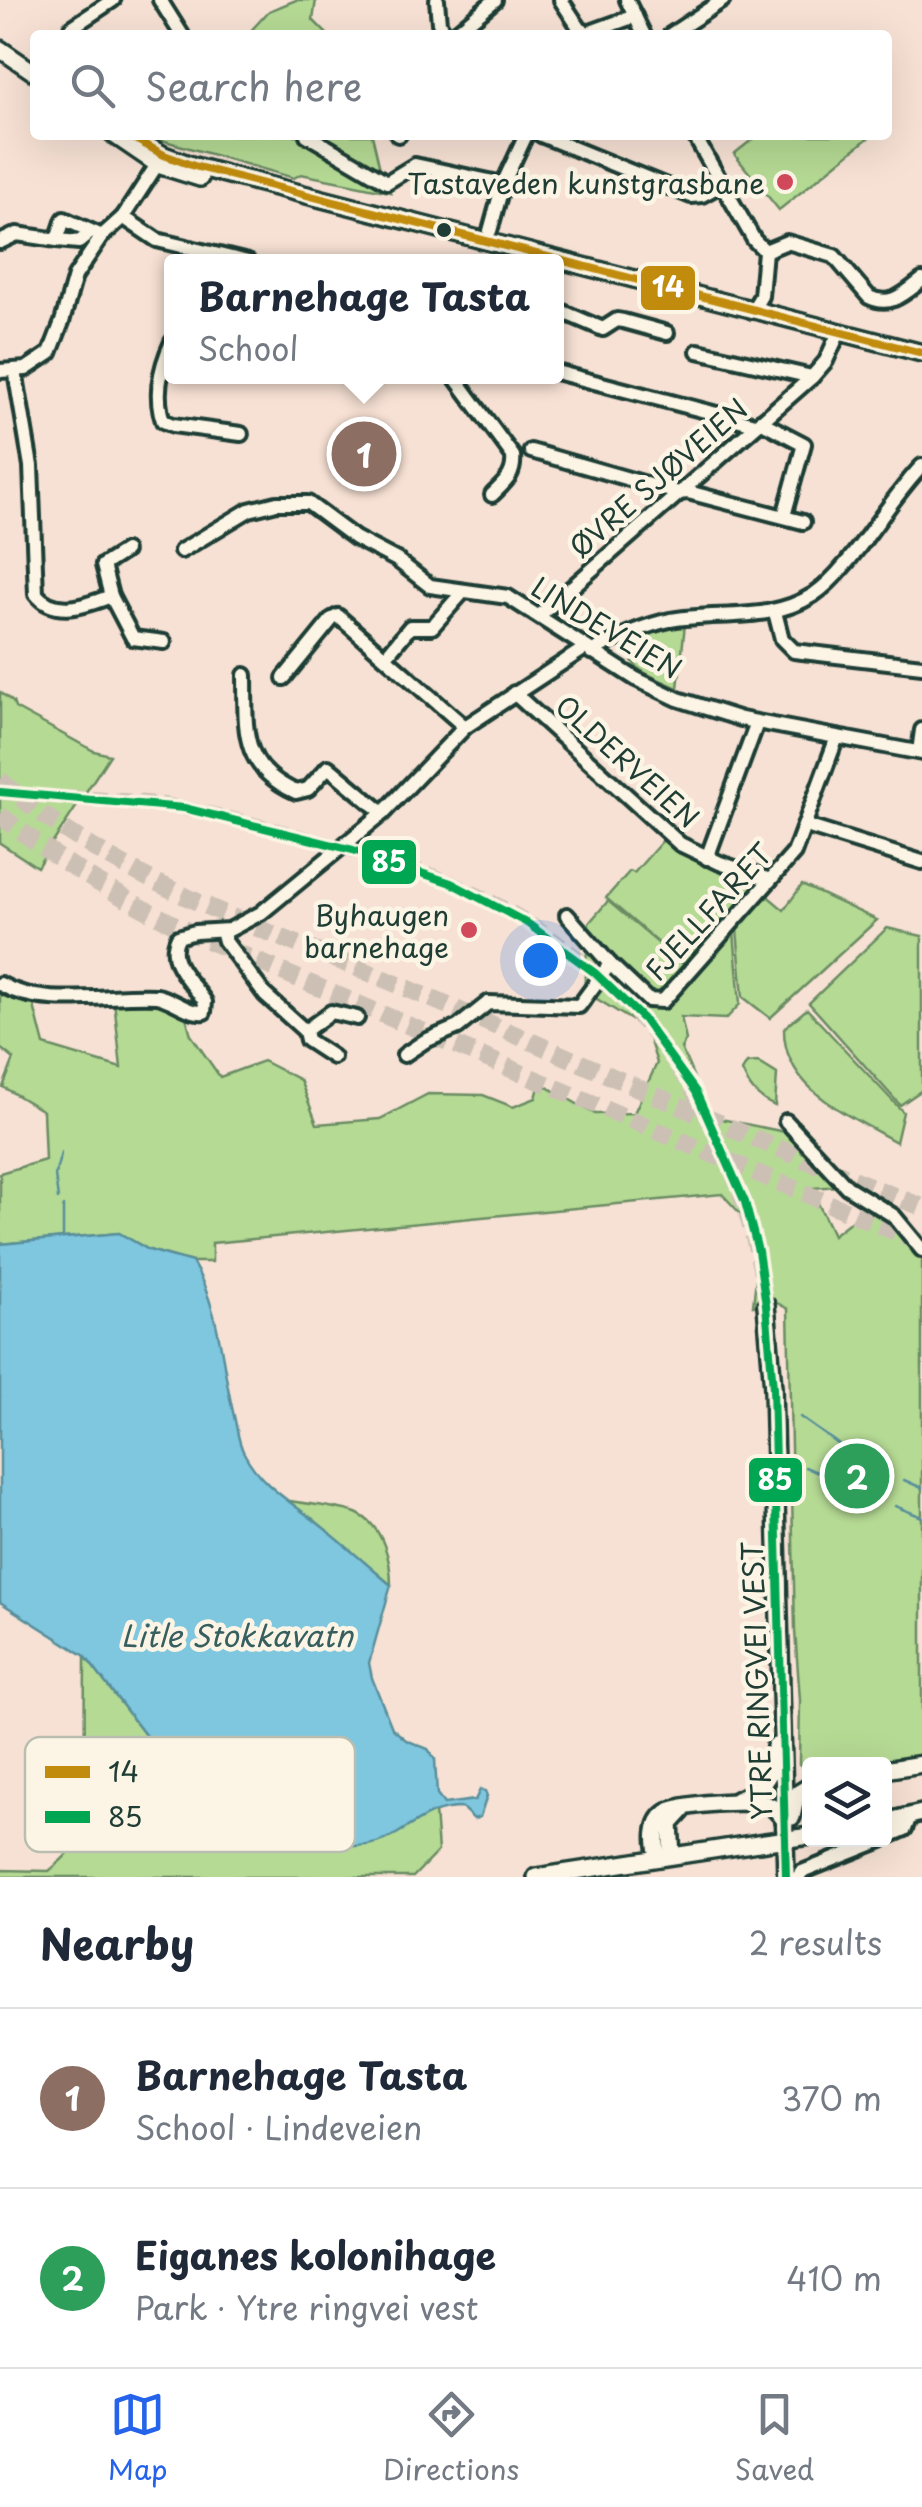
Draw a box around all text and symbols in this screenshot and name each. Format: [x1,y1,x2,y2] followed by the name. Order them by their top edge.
[30,30,892,140] search box
[145,57,362,114] text: Search here
[65,58,120,113] icon: search
[407,161,765,204] place label: Tastaveden kunstgrasbane
[774,171,796,193] marker: Tastaveden kunstgrasbane
[434,220,454,240] unlabelled marker
[164,254,564,384] popup
[639,264,697,312] line badge: 14
[652,264,684,307] text: 14
[198,267,530,324] text: Barnehage Tasta
[198,324,298,372] text: School
[559,387,757,567] street label: ØVRE SJØVEIEN
[332,416,396,492] pin: 1
[524,565,690,689] street label: LINDEVEIEN
[546,684,710,838] street label: OLDERVEIEN
[634,832,782,990] street label: FJELLFARET
[360,838,418,886] line badge: 85
[371,839,407,882] text: 85
[304,893,449,968] place label: Byhaugen barnehage
[458,919,480,941] marker: Byhaugen barnehage
[515,935,566,986] your location
[824,1438,890,1514] pin: 2
[747,1456,804,1504] line badge: 85
[757,1457,793,1500] text: 85
[730,1540,782,1821] street label: YTRE RINGVEI VEST
[121,1612,355,1657] water label: Litle Stokkavatn
[25,1737,355,1852] legend
[108,1749,139,1792] text: 14
[802,1757,892,1847] map controls
[802,1757,892,1847] button: layers
[108,1794,143,1837] text: 85
[40,1911,194,1974] text: Nearby
[749,1918,882,1966] text: 2 results
[135,2046,467,2103] text: Barnehage Tasta
[65,2074,80,2122] text: 1
[781,2074,882,2122] text: 370 m
[135,2103,422,2151] text: School · Lindeveien
[135,2226,496,2283] text: Eiganes kolonihage
[61,2254,84,2302] text: 2
[786,2254,882,2302] text: 410 m
[135,2283,479,2331] text: Park · Ytre ringvei vest
[108,2387,168,2490] tab: Map
[383,2387,519,2490] tab: Directions
[735,2387,814,2490] tab: Saved

